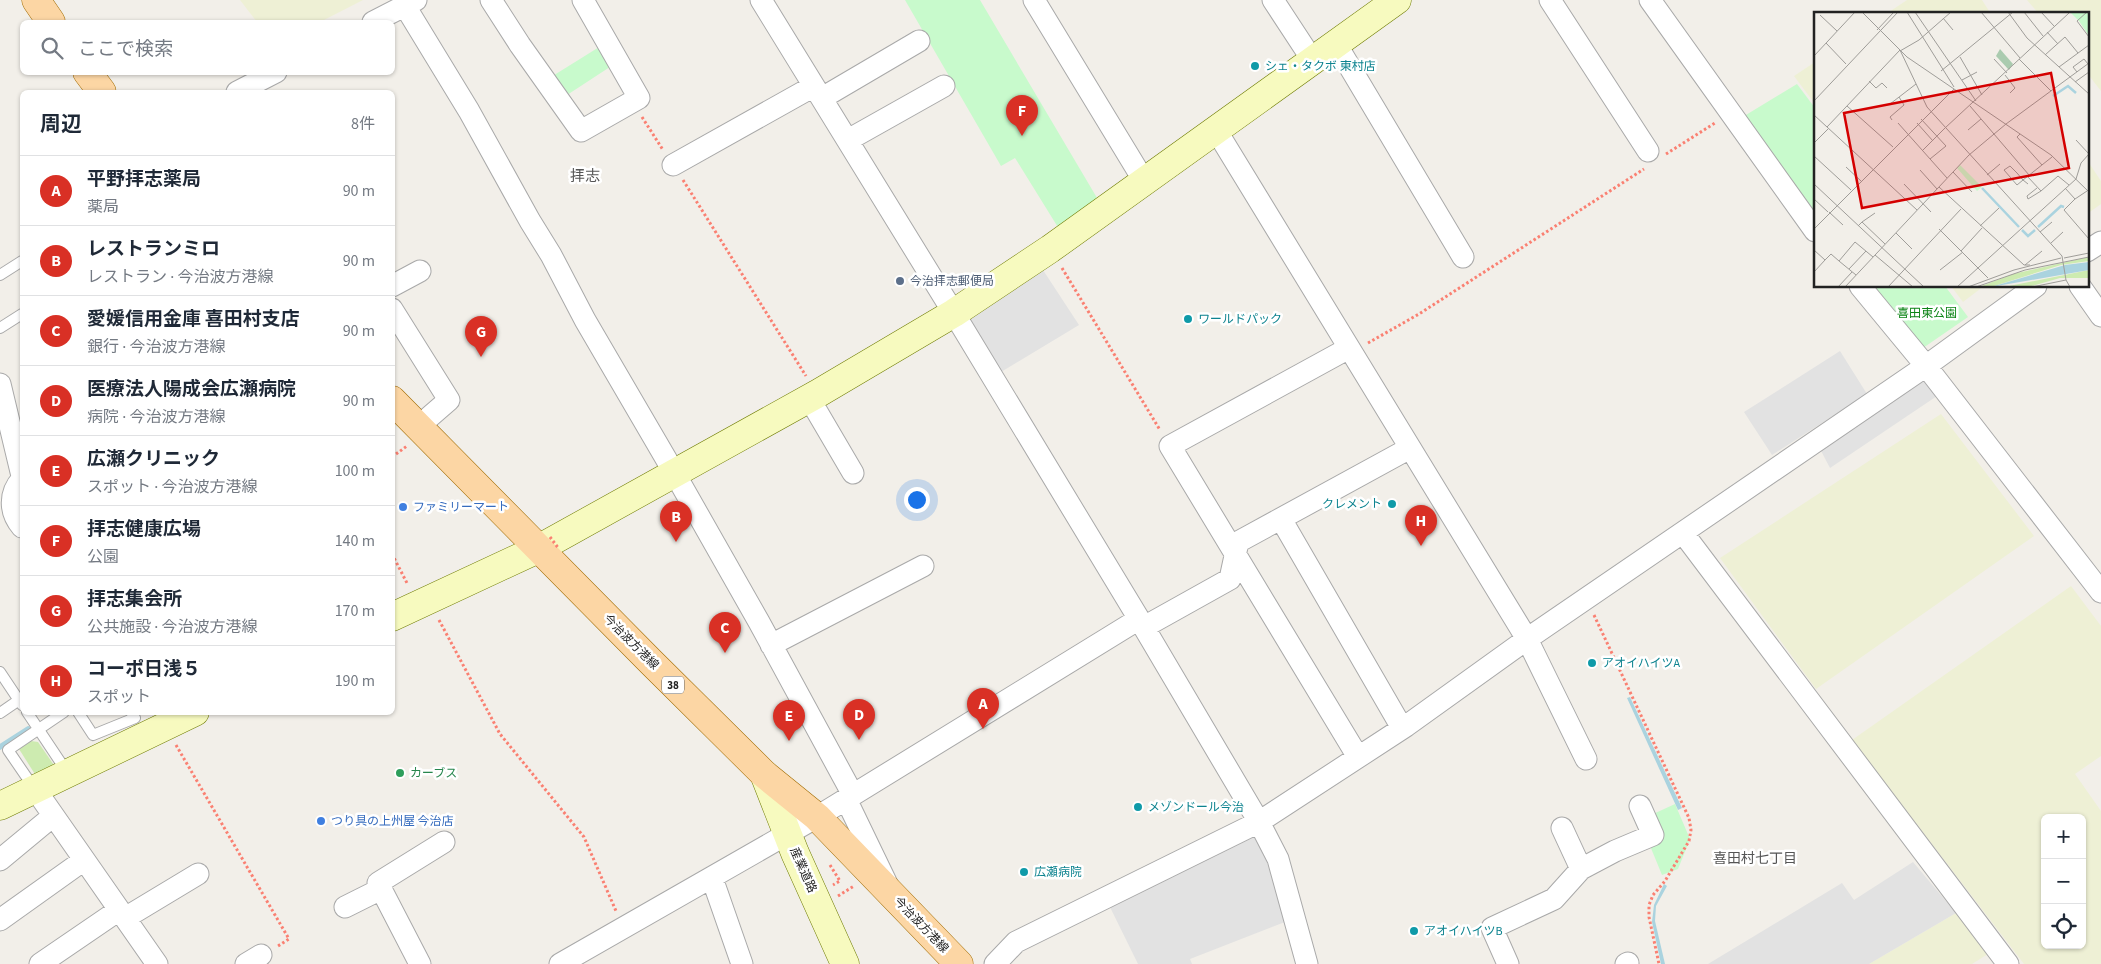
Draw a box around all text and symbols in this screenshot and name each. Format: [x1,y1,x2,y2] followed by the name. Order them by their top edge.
[1814,12,2088,288] inset map
[20,20,395,75] search box
[38,34,66,62] icon: search
[78,36,173,63] text: ここで検索
[1265,58,1375,75] place label: シェ・タクボ 東村店
[1249,60,1261,72] marker: シェ・タクボ 東村店
[1006,95,1038,136] pin: F
[40,109,82,139] text: 周辺
[351,113,375,135] text: 8件
[87,166,201,193] text: 平野拝志薬局
[570,166,600,187] district label: 拝志
[51,180,61,202] text: A
[343,180,375,202] text: 90 m
[87,196,119,218] text: 薬局
[87,236,220,263] text: レストランミロ
[51,250,61,272] text: B
[343,250,375,272] text: 90 m
[87,266,273,288] text: レストラン · 今治波方港線
[910,273,994,290] place label: 今治拝志郵便局
[894,275,906,287] marker: 今治拝志郵便局
[1897,305,1957,322] park label: 喜田東公園
[87,306,300,333] text: 愛媛信用金庫 喜田村支店
[1198,311,1282,328] place label: ワールドパック
[1182,313,1194,325] marker: ワールドパック
[465,316,497,357] pin: G
[51,320,61,342] text: C
[343,320,375,342] text: 90 m
[87,336,225,358] text: 銀行 · 今治波方港線
[87,376,296,403] text: 医療法人陽成会広瀬病院
[51,390,61,412] text: D
[343,390,375,412] text: 90 m
[87,406,225,428] text: 病院 · 今治波方港線
[87,446,220,473] text: 広瀬クリニック
[52,460,60,482] text: E
[335,460,375,482] text: 100 m
[87,476,257,498] text: スポット · 今治波方港線
[904,487,930,513] your location
[1322,496,1382,513] place label: クレメント
[1386,498,1398,510] marker: クレメント
[413,499,509,516] place label: ファミリーマート
[397,501,409,513] marker: ファミリーマート
[660,501,692,542] pin: B
[1405,505,1437,546] pin: H
[87,516,201,543] text: 拝志健康広場
[52,530,60,552] text: F
[335,530,375,552] text: 140 m
[87,546,119,568] text: 公園
[87,586,182,613] text: 拝志集会所
[51,600,61,622] text: G
[335,600,375,622] text: 170 m
[600,611,662,673] street label: 今治波方港線
[709,612,741,653] pin: C
[87,616,257,638] text: 公共施設 · 今治波方港線
[1602,655,1681,672] place label: アオイハイツA
[87,656,201,683] text: コーポ日浅５
[1586,657,1598,669] marker: アオイハイツA
[51,670,61,692] text: H
[335,670,375,692] text: 190 m
[662,676,684,694] road number: 38
[87,686,151,708] text: スポット
[967,688,999,729] pin: A
[843,699,875,740] pin: D
[773,700,805,741] pin: E
[410,765,457,782] place label: カーブス
[394,767,406,779] marker: カーブス
[1148,799,1244,816] place label: メゾンドール今治
[1132,801,1144,813] marker: メゾンドール今治
[331,813,453,830] place label: つり具の上州屋 今治店
[2041,814,2086,949] map controls
[2041,814,2086,859] button: +
[315,815,327,827] marker: つり具の上州屋 今治店
[785,845,821,895] street label: 産業道路
[1713,849,1797,869] district label: 喜田村七丁目
[2041,859,2086,904] button: −
[1034,864,1082,881] place label: 広瀬病院
[1018,866,1030,878] marker: 広瀬病院
[890,893,952,957] street label: 今治波方港線
[2041,904,2086,949] button: locate
[1424,923,1503,940] place label: アオイハイツB
[1408,925,1420,937] marker: アオイハイツB

